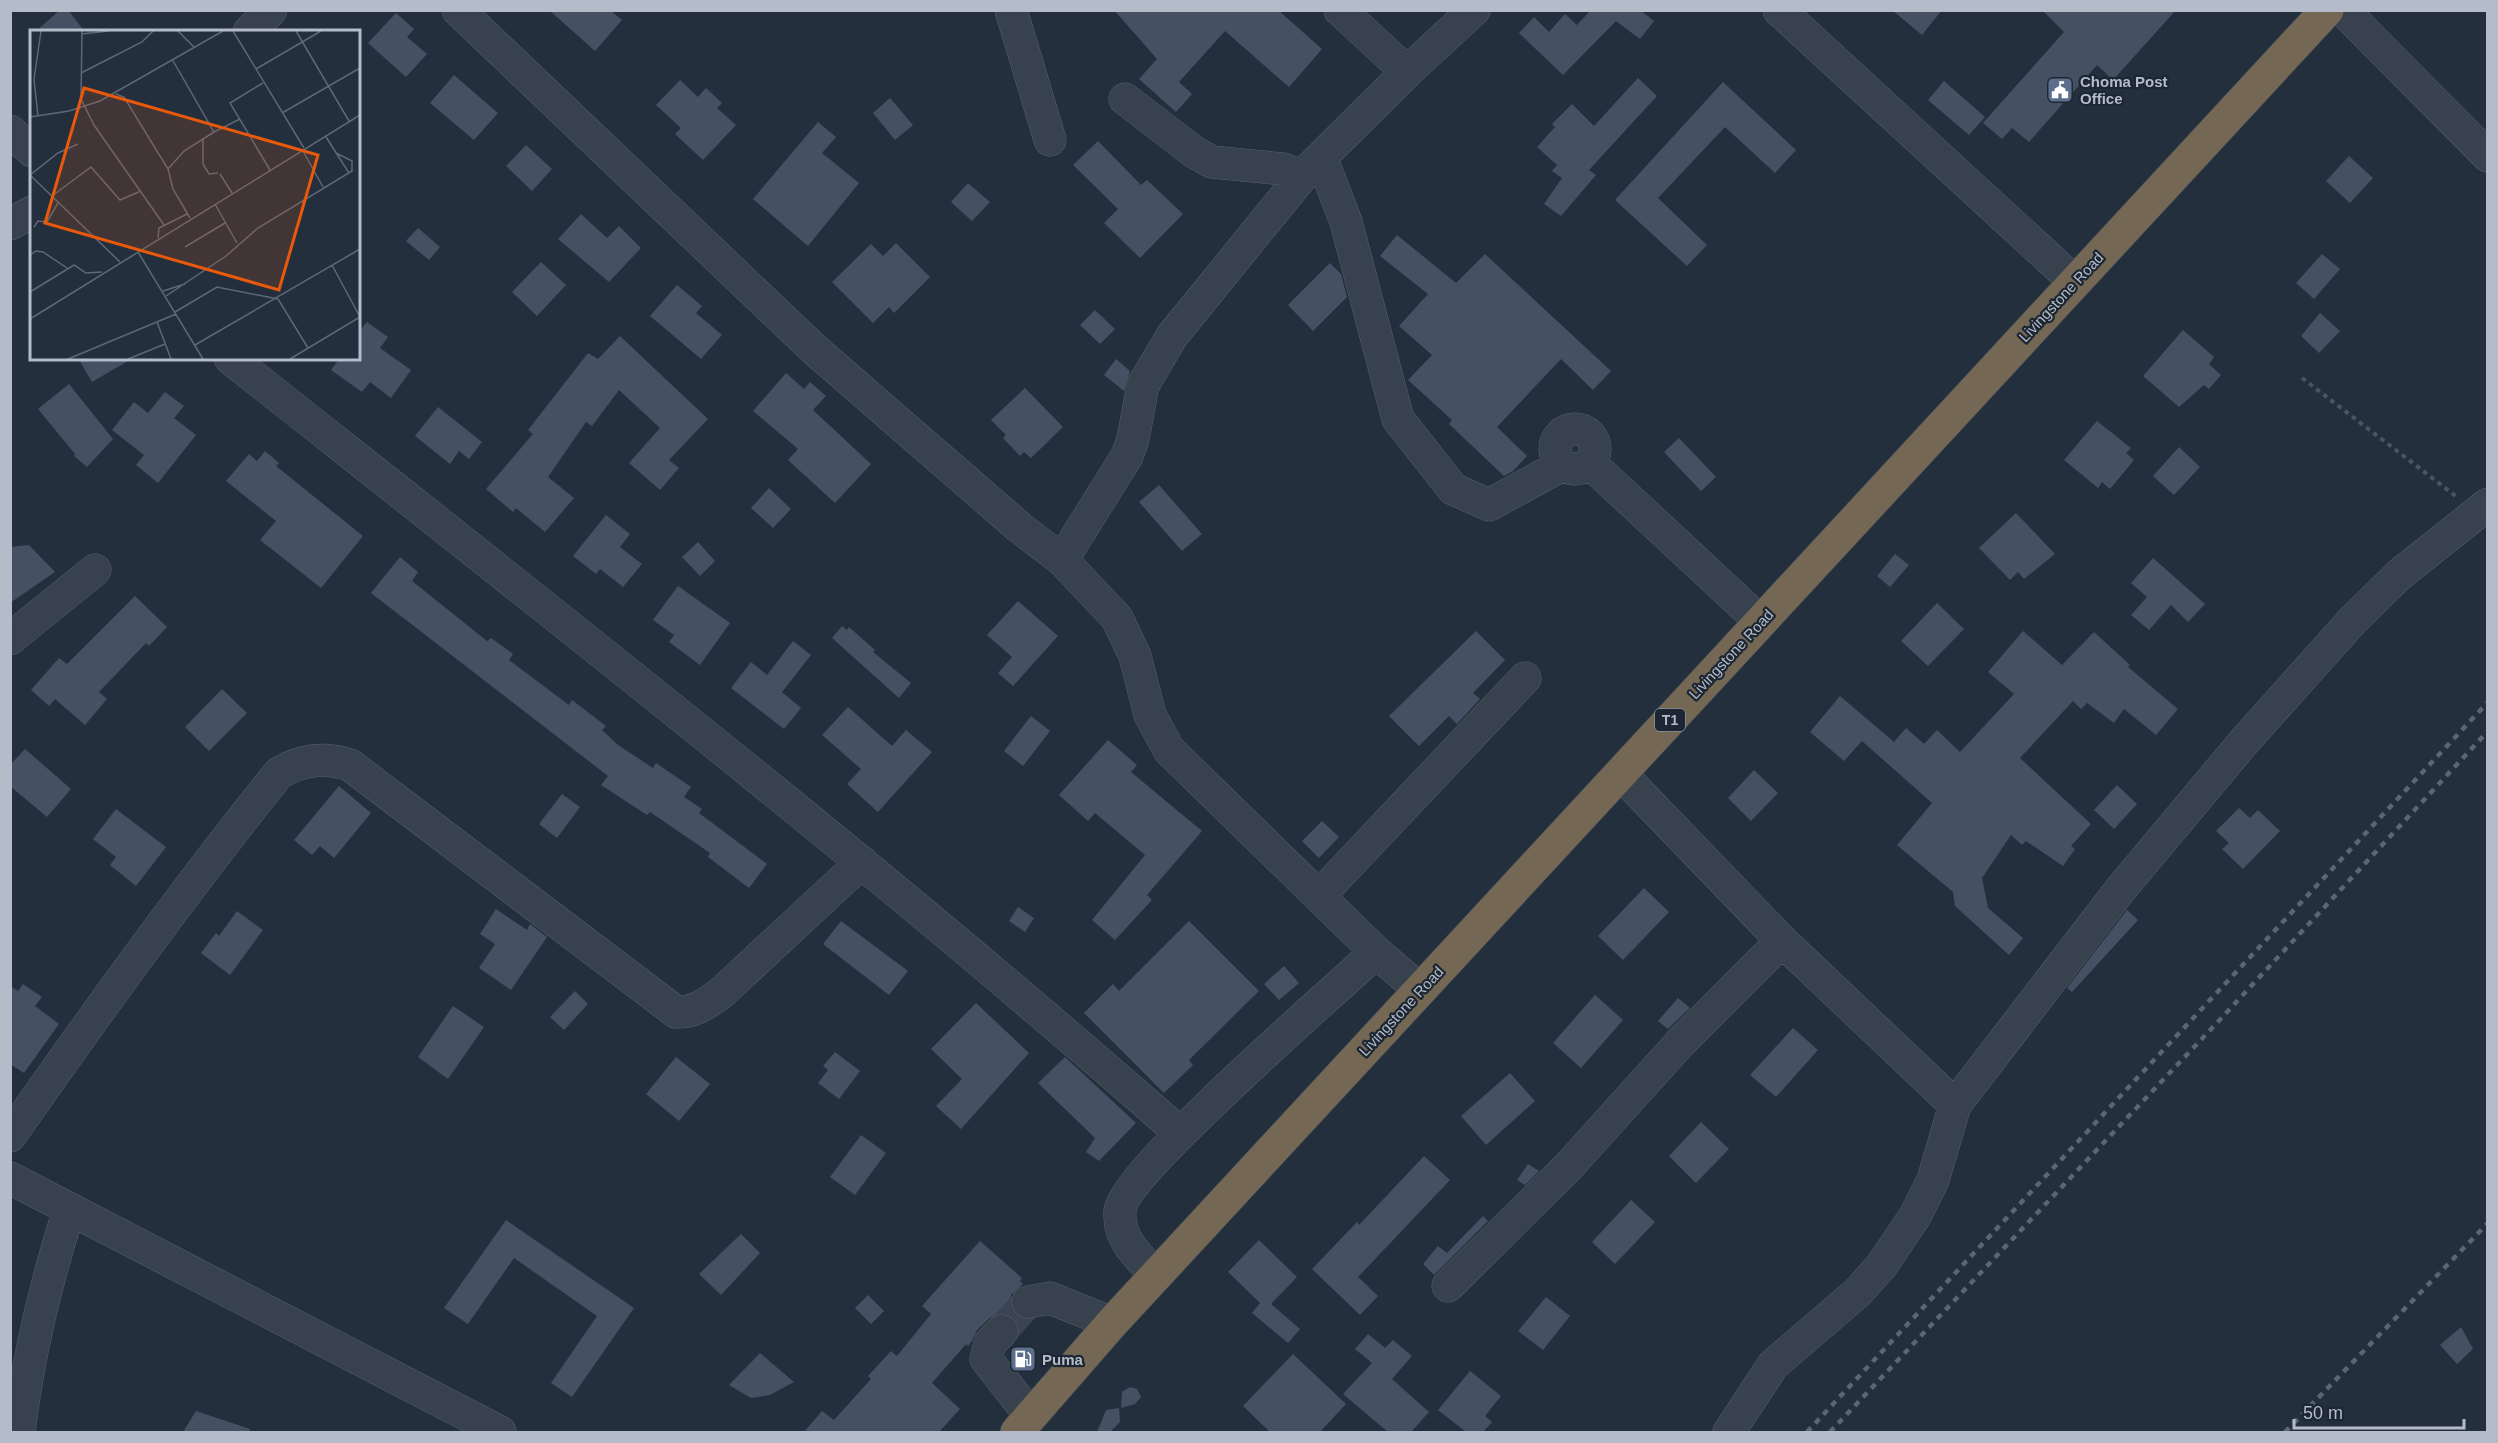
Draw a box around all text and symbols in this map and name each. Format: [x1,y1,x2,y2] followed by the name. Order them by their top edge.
[30,30,360,360] inset map
[2080,73,2168,107] place label: Choma Post Office
[2045,75,2075,105] public building icon: Choma Post Office
[2015,249,2107,345] street label: Livingstone Road
[1685,606,1777,702] street label: Livingstone Road
[1655,709,1685,731] road number: T1
[1355,963,1447,1059] street label: Livingstone Road
[1008,1344,1038,1374] fuel station icon: Puma
[1042,1351,1084,1368] place label: Puma
[2294,1392,2464,1430] scale bar
[2303,1403,2343,1423] text: 50 m

